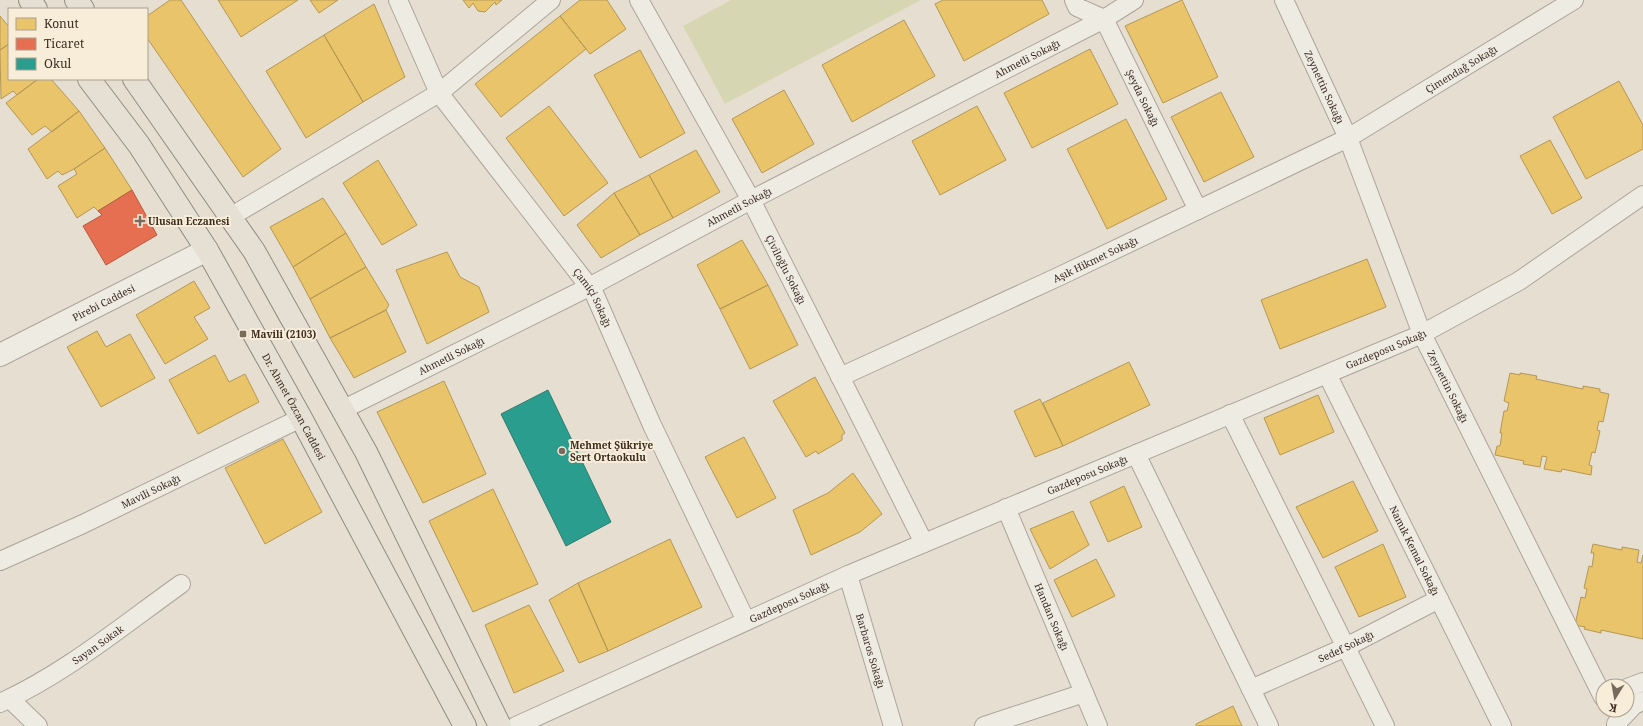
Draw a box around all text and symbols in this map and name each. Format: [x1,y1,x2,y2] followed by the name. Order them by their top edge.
[8,8,148,80] legend
[44,15,79,32] text: Konut
[44,35,84,52] text: Ticaret
[992,35,1063,81] street label: Ahmetli Sokağı
[1423,41,1500,96] street label: Çimendağ Sokağı
[1301,48,1348,127] street label: Zeynettin Sokağı
[44,55,72,72] text: Okul
[1123,67,1163,130] street label: Şeyda Sokağı
[704,183,775,230] street label: Ahmetli Sokağı
[148,214,230,228] place label: Ulusan Eczanesi
[135,216,145,226] marker: Ulusan Eczanesi
[763,232,810,307] street label: Çiviloğlu Sokağı
[1050,233,1141,285] street label: Aşık Hikmet Sokağı
[570,265,615,330] street label: Çamiçi Sokağı
[70,280,138,324] street label: Pirebi Caddesi
[1343,326,1429,372] street label: Gazdeposu Sokağı
[251,327,316,341] place label: Mavili (2103)
[238,329,248,339] marker: Mavili (2103)
[416,333,487,378] street label: Ahmetli Sokağı
[1424,348,1472,426] street label: Zeynettin Sokağı
[259,351,329,463] street label: Dr. Ahmet Özcan Caddesi
[570,438,654,464] place label: Mehmet Şükriye Sert Ortaokulu
[557,446,567,456] marker: Mehmet Şükriye Sert Ortaokulu
[1045,451,1130,498] street label: Gazdeposu Sokağı
[119,470,183,511] street label: Mavili Sokağı
[1386,503,1443,598] street label: Namık Kemal Sokağı
[747,577,832,626] street label: Gazdeposu Sokağı
[1031,581,1073,653] street label: Handan Sokağı
[853,612,889,691] street label: Barbaros Sokağı
[69,621,126,667] street label: Sayan Sokak
[1316,627,1377,665] street label: Sedef Sokağı
[1595,678,1635,718] north arrow
[1607,700,1618,716] text: K

